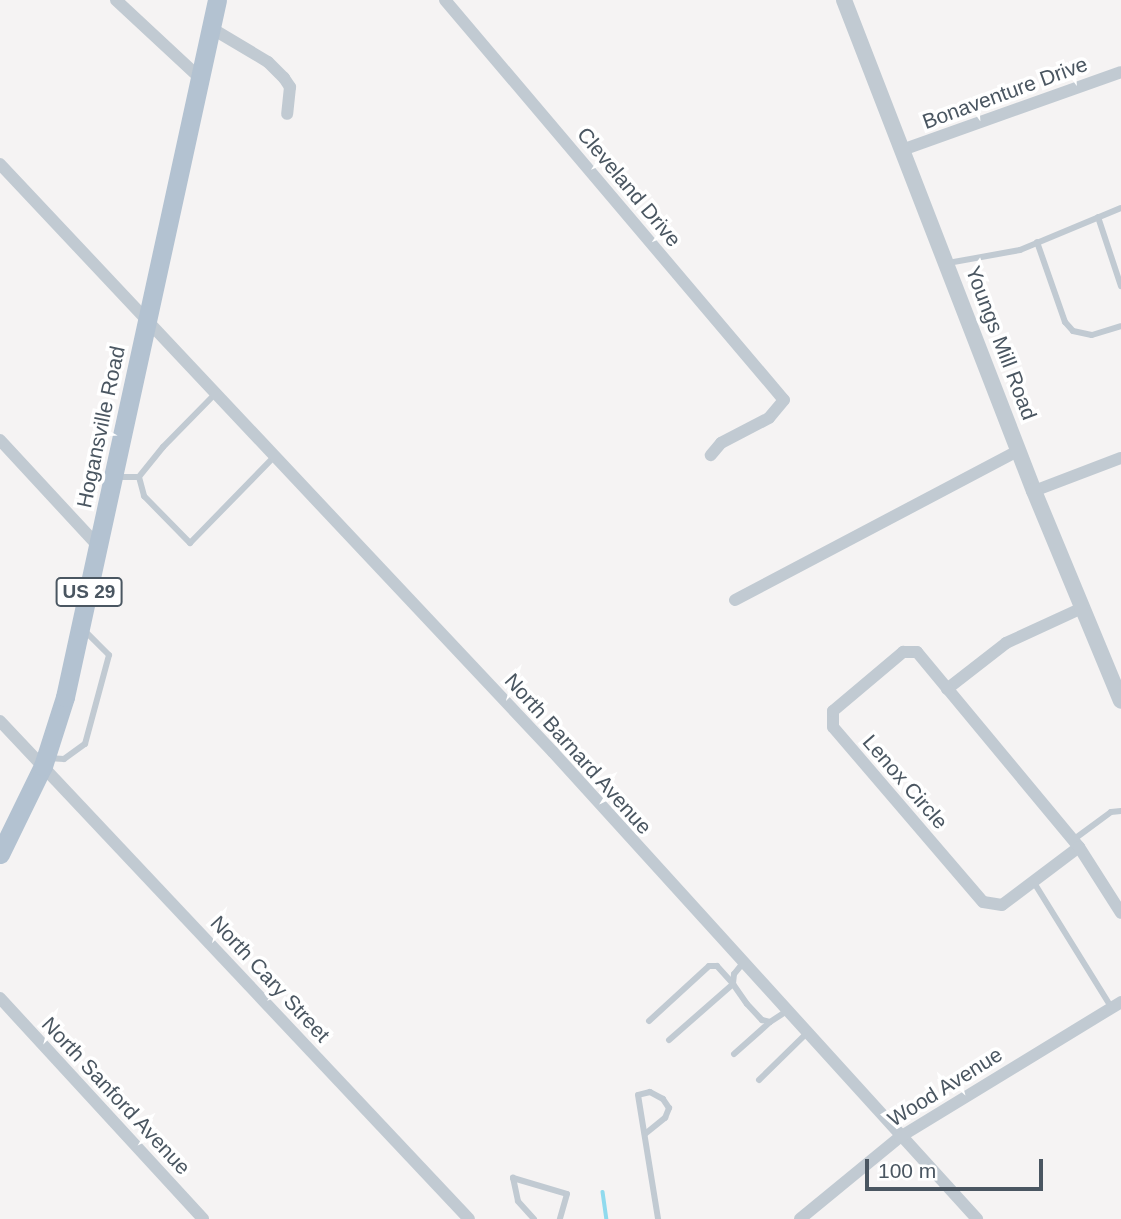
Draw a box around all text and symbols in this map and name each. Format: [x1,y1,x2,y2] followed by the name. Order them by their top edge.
[919,51,1091,135] street label: Bonaventure Drive
[572,122,686,252] street label: Cleveland Drive
[960,263,1042,423] street label: Youngs Mill Road
[72,344,130,510] street label: Hogansville Road
[54,576,124,608] road number: US 29
[499,668,657,840] street label: North Barnard Avenue
[857,730,953,834] street label: Lenox Circle
[205,911,335,1047] street label: North Cary Street
[36,1012,196,1180] street label: North Sanford Avenue
[883,1042,1007,1132] street label: Wood Avenue
[869,1146,1048,1190] scale bar
[878,1159,936,1182] text: 100 m

